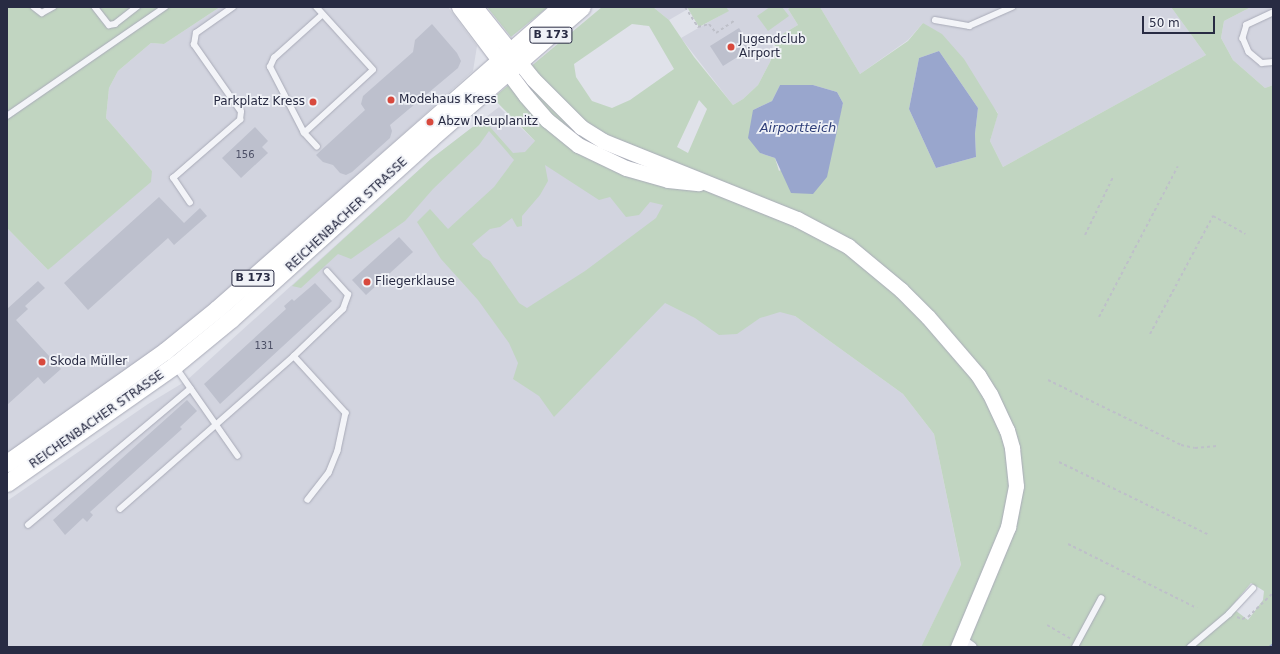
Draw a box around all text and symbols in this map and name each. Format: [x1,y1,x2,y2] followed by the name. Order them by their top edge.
[1144,8,1217,34] scale bar
[1149,16,1180,30] text: 50 m
[529,26,573,44] road number: B 173
[739,33,806,61] place label: Jugendclub Airport
[726,42,736,52] marker: Jugendclub Airport
[399,93,497,107] place label: Modehaus Kress
[214,95,305,109] place label: Parkplatz Kress
[386,95,396,105] marker: Modehaus Kress
[308,97,318,107] marker: Parkplatz Kress
[438,115,538,129] place label: Abzw Neuplanitz
[425,117,435,127] marker: Abzw Neuplanitz
[760,120,836,136] water label: Airportteich
[235,149,255,161] house number: 156
[283,155,411,275] street label: REICHENBACHER STRASSE
[231,269,275,287] road number: B 173
[375,275,455,289] place label: Fliegerklause
[362,277,372,287] marker: Fliegerklause
[254,340,274,352] house number: 131
[50,355,127,369] place label: Skoda Müller
[37,357,47,367] marker: Skoda Müller
[27,368,167,472] street label: REICHENBACHER STRASSE

